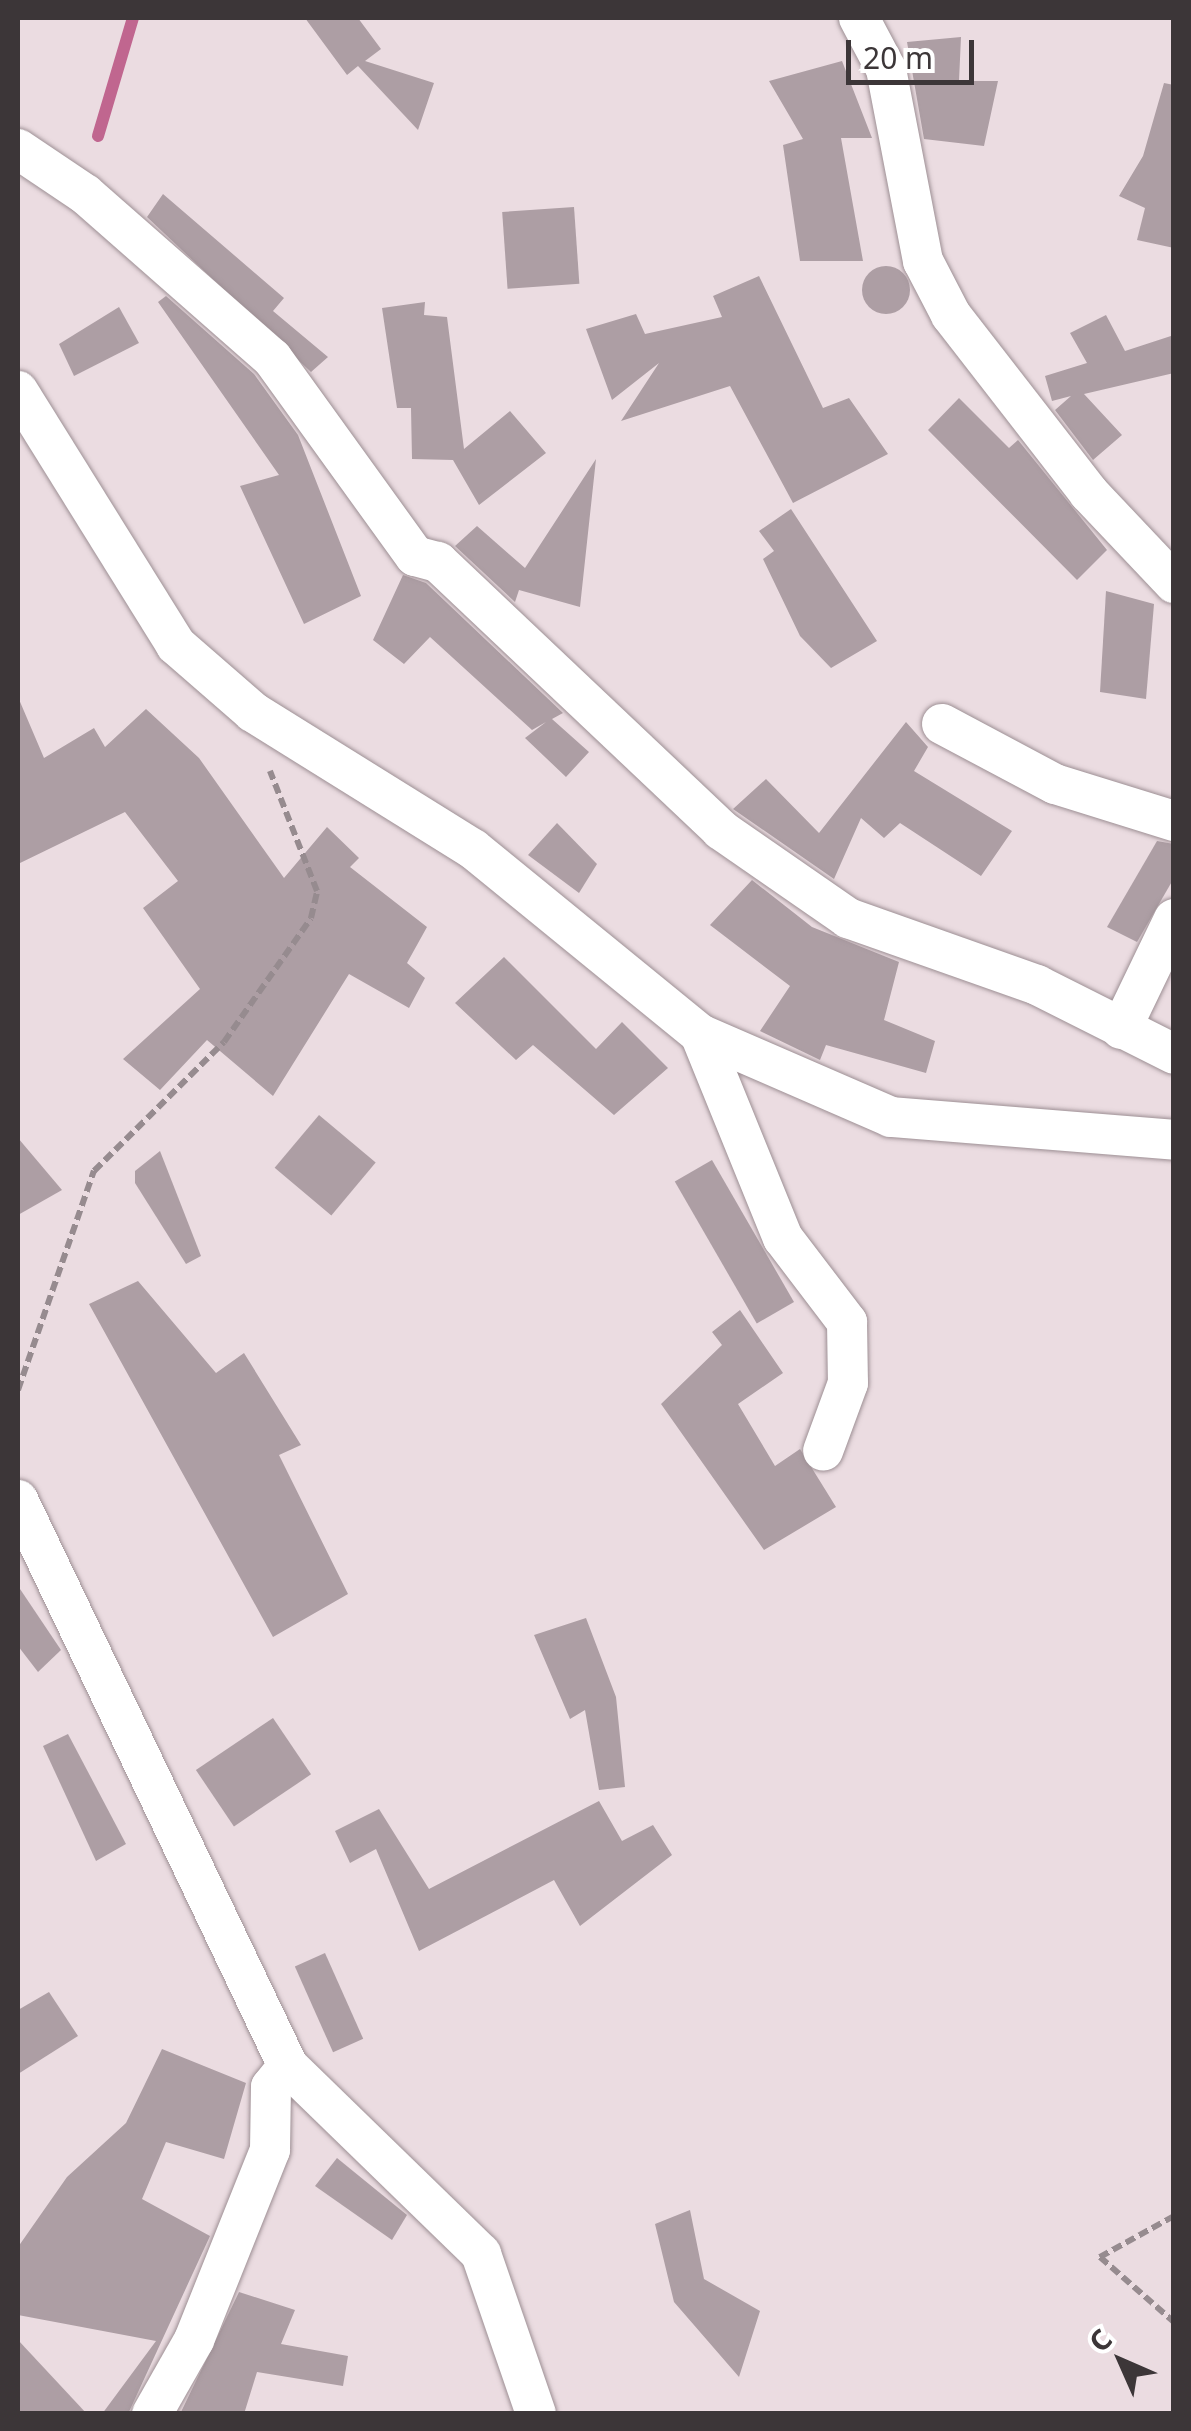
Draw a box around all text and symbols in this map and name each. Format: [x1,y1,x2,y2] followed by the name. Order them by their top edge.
[851,20,978,82] scale bar
[863,37,933,78] text: 20 m
[1071,2311,1171,2411] north arrow
[1080,2320,1120,2360] text: С

